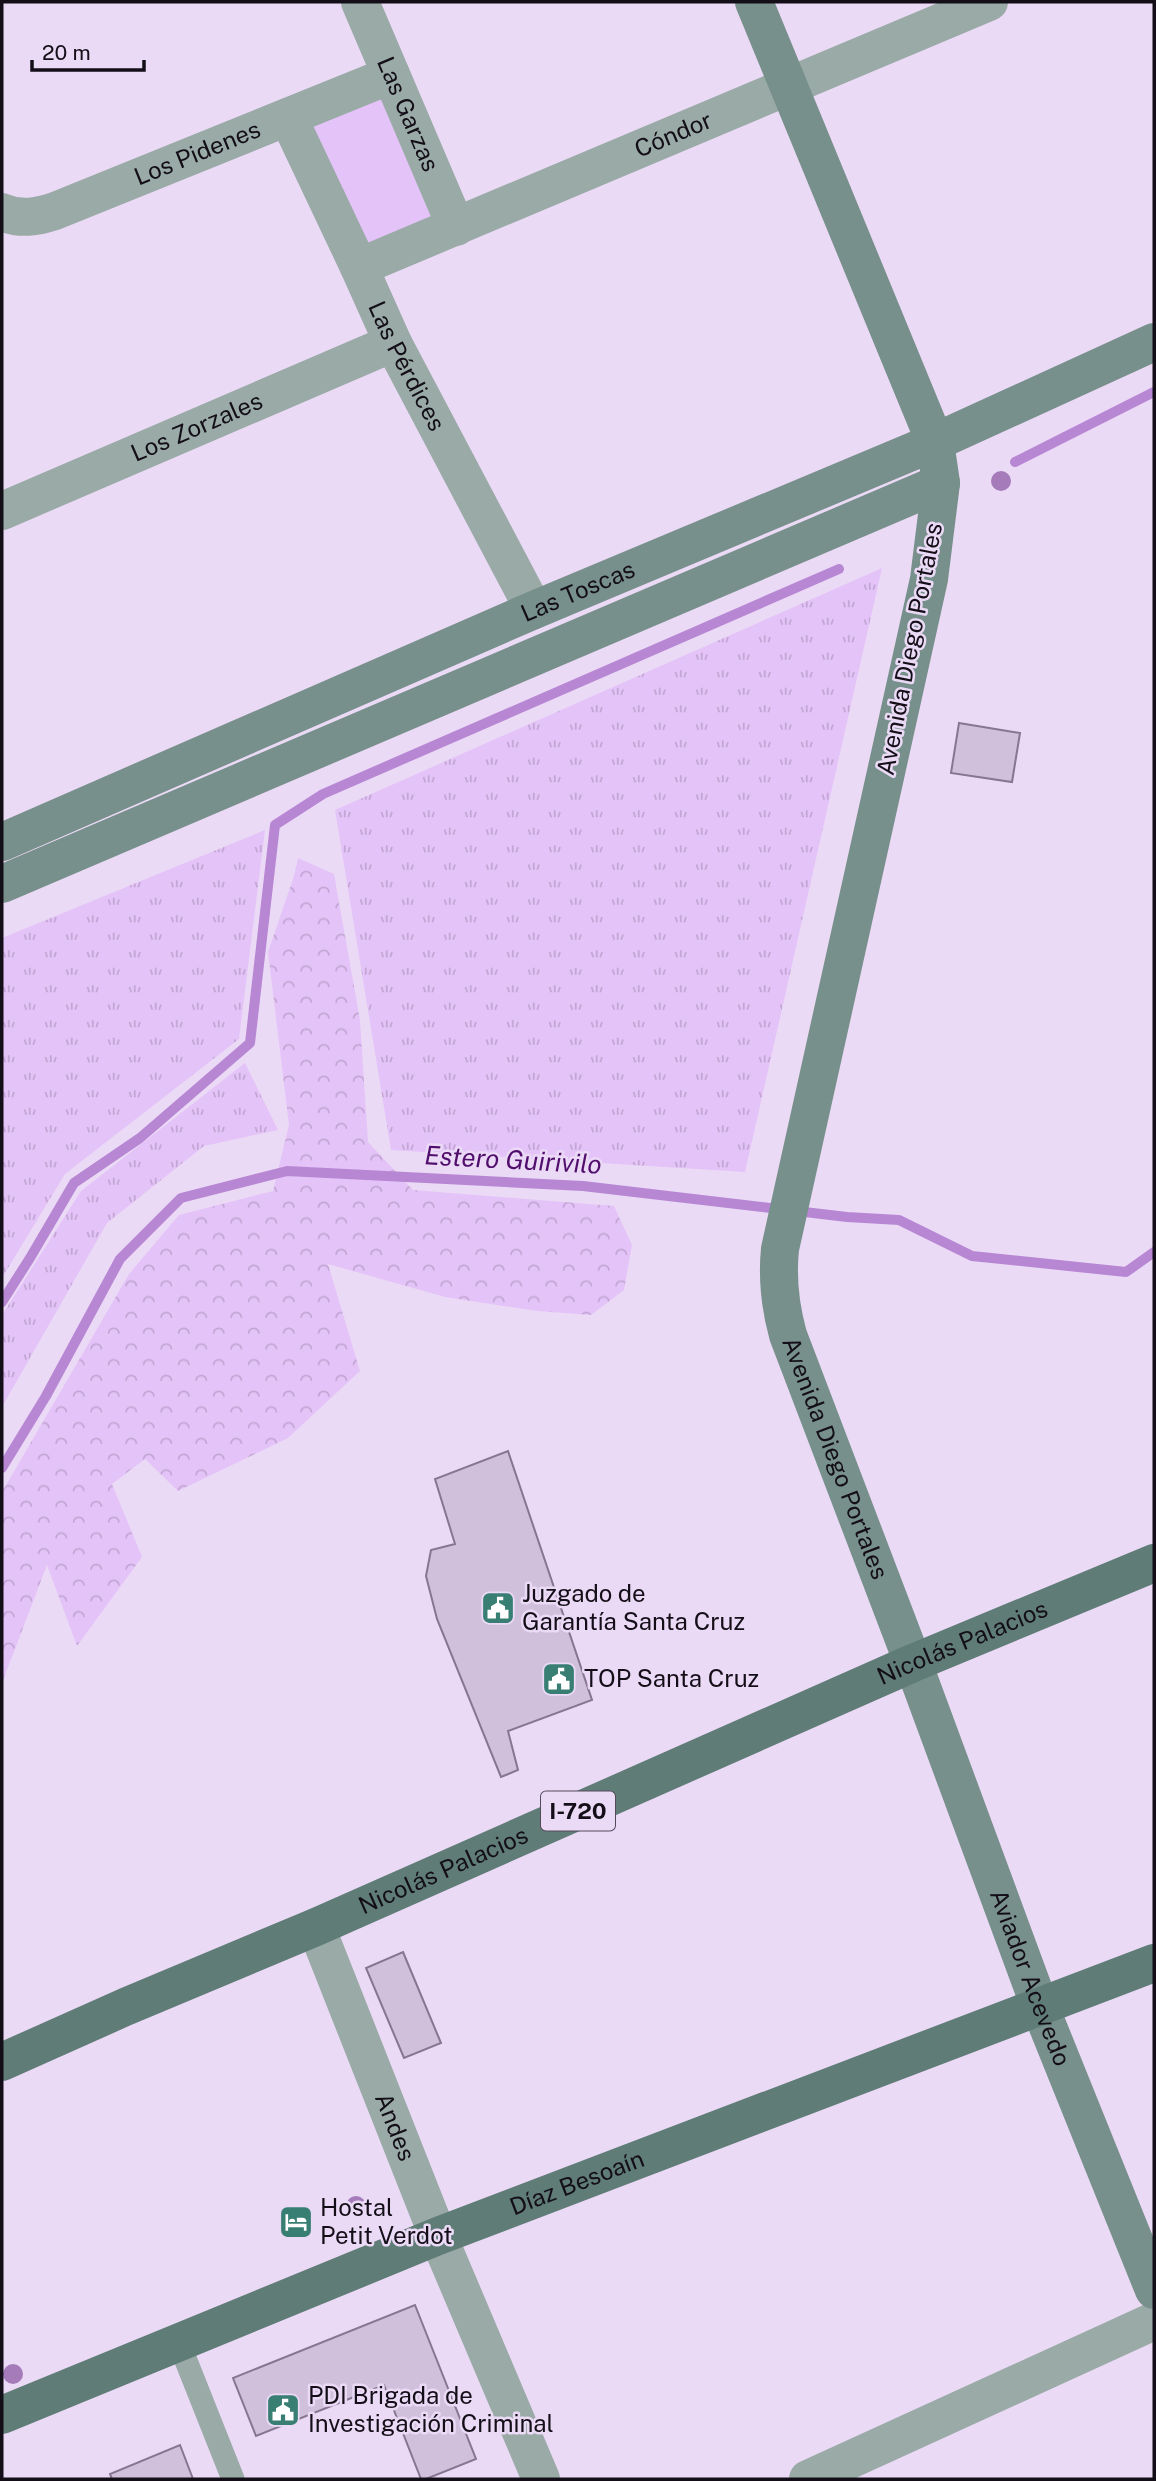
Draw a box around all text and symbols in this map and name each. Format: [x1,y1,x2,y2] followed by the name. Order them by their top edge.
[32,28,144,72] scale bar
[42,40,91,65] text: 20 m
[372,52,446,175] street label: Las Garzas
[630,105,716,163] street label: Cóndor
[130,114,264,190] street label: Los Pidenes
[363,297,452,435] street label: Las Pérdices
[126,386,266,467] street label: Los Zorzales
[871,520,947,777] street label: Avenida Diego Portales
[516,554,639,627] street label: Las Toscas
[424,1139,602,1180] water label: Estero Guirivilo
[777,1333,895,1583] street label: Avenida Diego Portales
[522,1579,745,1635] place label: Juzgado de Garantía Santa Cruz
[479,1589,517,1627] public building icon: Juzgado de Garantía Santa Cruz
[873,1594,1051,1690] street label: Nicolás Palacios
[540,1660,578,1698] public building icon: TOP Santa Cruz
[584,1664,759,1692] place label: TOP Santa Cruz
[541,1792,615,1830] road number: I-720
[354,1820,532,1919] street label: Nicolás Palacios
[985,1885,1077,2070] street label: Aviador Acevedo
[370,2088,422,2165] street label: Andes
[505,2144,648,2220] street label: Díaz Besoaín
[320,2193,453,2249] place label: Hostal Petit Verdot
[277,2203,315,2241] hotel icon: Hostal Petit Verdot
[308,2381,554,2437] place label: PDI Brigada de Investigación Criminal
[264,2391,302,2429] public building icon: PDI Brigada de Investigación Criminal

